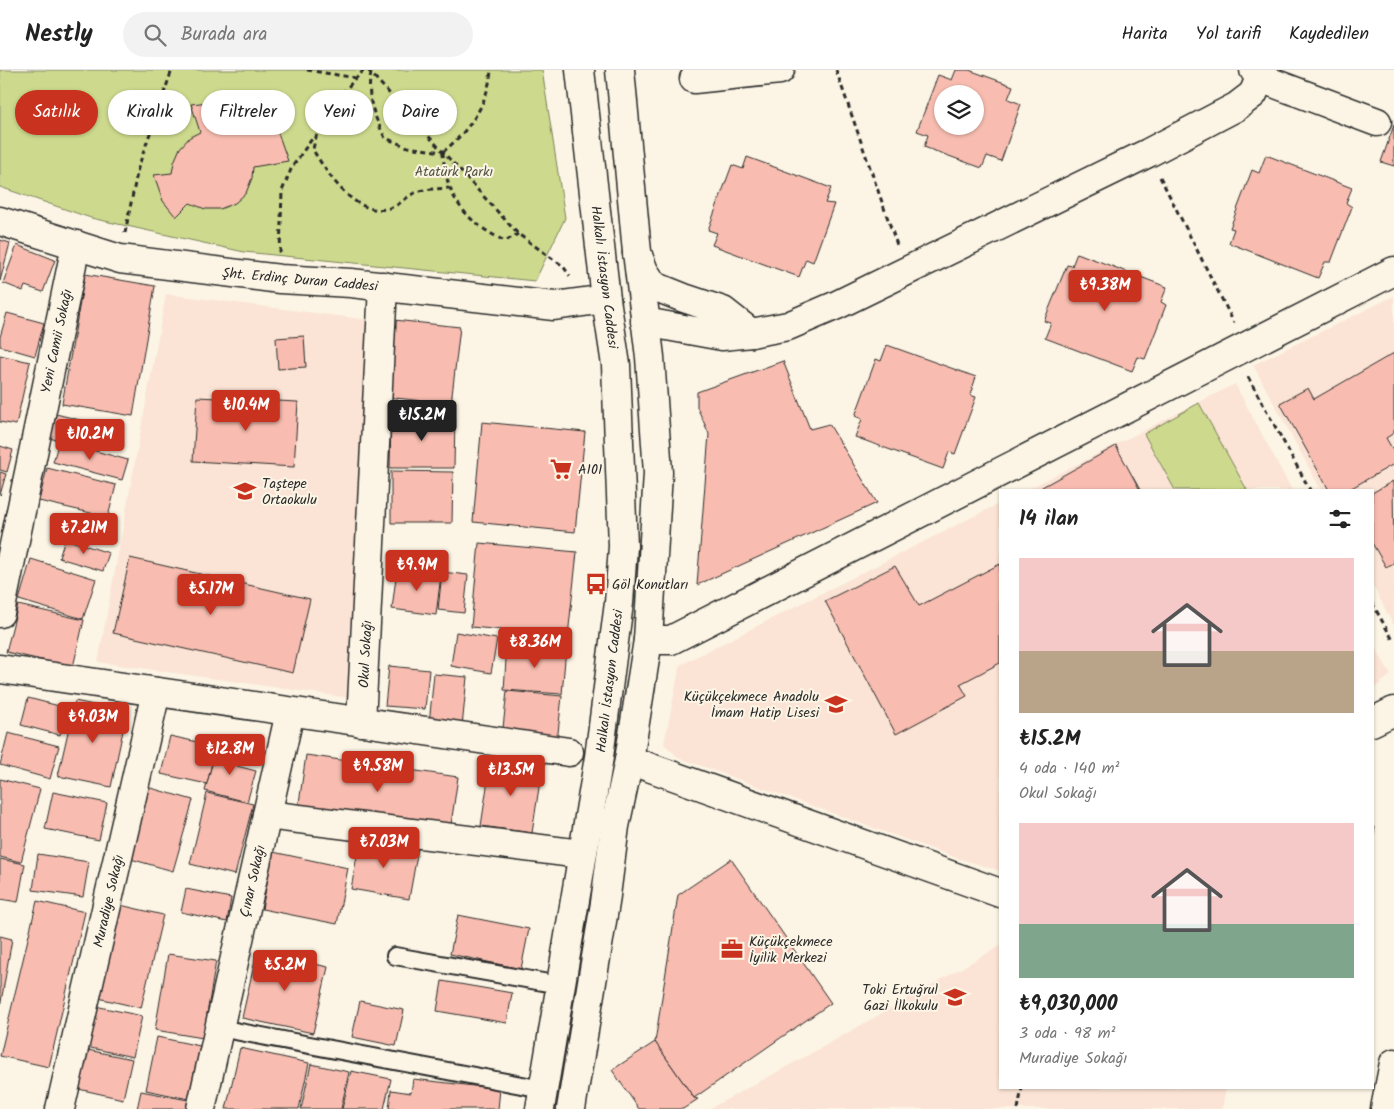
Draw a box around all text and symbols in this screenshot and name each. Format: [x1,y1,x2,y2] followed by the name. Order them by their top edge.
[123,12,473,57] search box
[25,15,93,54] text: Nestly
[181,20,267,50] text: Burada ara
[1122,20,1168,49] text: Harita
[1196,20,1261,49] text: Yol tarifi
[1289,20,1369,49] text: Kaydedilen
[141,21,169,49] icon: search
[934,85,984,135] map controls
[934,85,984,135] button: layers
[15,90,98,135] chip: Satılık
[108,90,191,135] chip: Kiralık
[201,90,295,135] chip: Filtreler
[305,90,373,135] chip: Yeni
[383,90,457,135] chip: Daire
[415,161,494,183] park label: Atatürk Parkı
[584,204,624,351] street label: Halkalı İstasyon Caddesi
[221,262,379,298] street label: Şht. Erdinç Duran Caddesi
[1064,270,1146,312] pin: ₺9.38M
[1079,273,1131,298] text: ₺9.38M
[35,287,79,395] street label: Yeni Camii Sokağı
[205,390,287,432] pin: ₺10.4M
[223,393,269,418] text: ₺10.4M
[381,400,463,442] pin: ₺15.2M
[399,403,445,428] text: ₺15.2M
[49,418,131,461] pin: ₺10.2M
[66,422,114,447] text: ₺10.2M
[548,456,574,482] supermarket icon: A101
[578,459,602,481] place label: A101
[262,473,317,511] place label: Taştepe Ortaokulu
[232,478,258,504] school or university icon: Taştepe Ortaokulu
[1019,503,1078,536] text: 14 ilan
[1326,505,1354,533] icon: filters
[43,512,125,555] pin: ₺7.21M
[61,516,107,541] text: ₺7.21M
[382,550,452,592] pin: ₺9.9M
[397,553,437,578] text: ₺9.9M
[583,571,609,597] bus stop icon: Göl Konutları
[170,574,252,616] pin: ₺5.17M
[612,574,689,596] place label: Göl Konutları
[188,577,234,602] text: ₺5.17M
[1142,590,1232,680] icon: home
[590,608,630,754] street label: Halkalı İstasyon Caddesi
[353,619,379,689] street label: Okul Sokağı
[494,626,576,669] pin: ₺8.36M
[509,630,561,655] text: ₺8.36M
[684,686,820,724] place label: Küçükçekmece Anadolu İmam Hatip Lisesi
[823,691,849,717] school or university icon: Küçükçekmece Anadolu İmam Hatip Lisesi
[52,702,134,744] pin: ₺9.03M
[68,705,118,730] text: ₺9.03M
[1019,723,1081,756] text: ₺15.2M
[189,734,271,776] pin: ₺12.8M
[206,737,254,762] text: ₺12.8M
[337,750,419,793] pin: ₺9.58M
[353,754,403,779] text: ₺9.58M
[470,754,552,797] pin: ₺13.5M
[1019,756,1120,781] text: 4 oda · 140 m²
[488,758,534,783] text: ₺13.5M
[1019,781,1097,806] text: Okul Sokağı
[343,826,425,869] pin: ₺7.03M
[359,830,409,855] text: ₺7.03M
[234,843,272,920] street label: Çınar Sokağı
[88,852,130,950] street label: Muradiye Sokağı
[1142,855,1232,945] icon: home
[749,931,833,969] place label: Küçükçekmece İyilik Merkezi
[719,936,745,962] office icon: Küçükçekmece İyilik Merkezi
[250,950,320,992] pin: ₺5.2M
[264,953,306,978] text: ₺5.2M
[862,979,939,1017] place label: Toki Ertuğrul Gazi İlkokulu
[942,984,968,1010] school or university icon: Toki Ertuğrul Gazi İlkokulu
[1019,988,1118,1021] text: ₺9,030,000
[1019,1021,1115,1046] text: 3 oda · 98 m²
[1019,1046,1127,1071] text: Muradiye Sokağı

